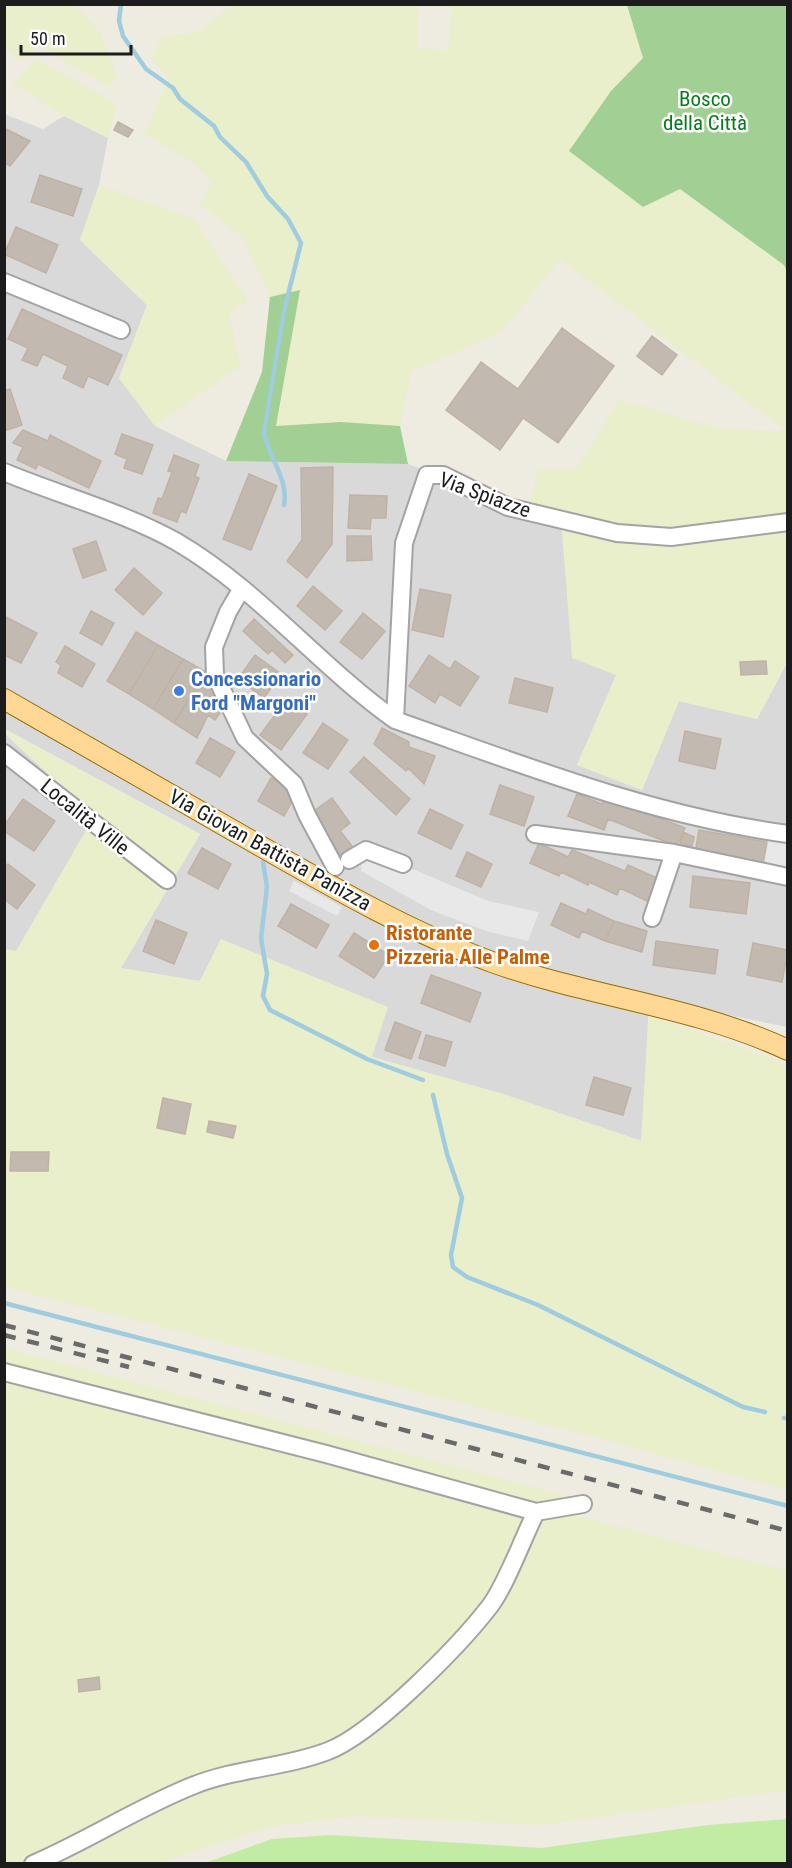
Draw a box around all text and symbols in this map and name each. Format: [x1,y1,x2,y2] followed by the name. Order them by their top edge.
[21,18,130,56] scale bar
[30,28,65,49] text: 50 m
[663,87,747,135] park label: Bosco della Città
[436,467,534,523] street label: Via Spiazze
[191,667,321,715] place label: Concessionario Ford "Margoni"
[172,684,186,698] marker: Concessionario Ford "Margoni"
[36,774,134,860] street label: Località Ville
[165,784,375,916] street label: Via Giovan Battista Panizza
[386,921,550,969] place label: Ristorante Pizzeria Alle Palme
[367,938,381,952] marker: Ristorante Pizzeria Alle Palme

